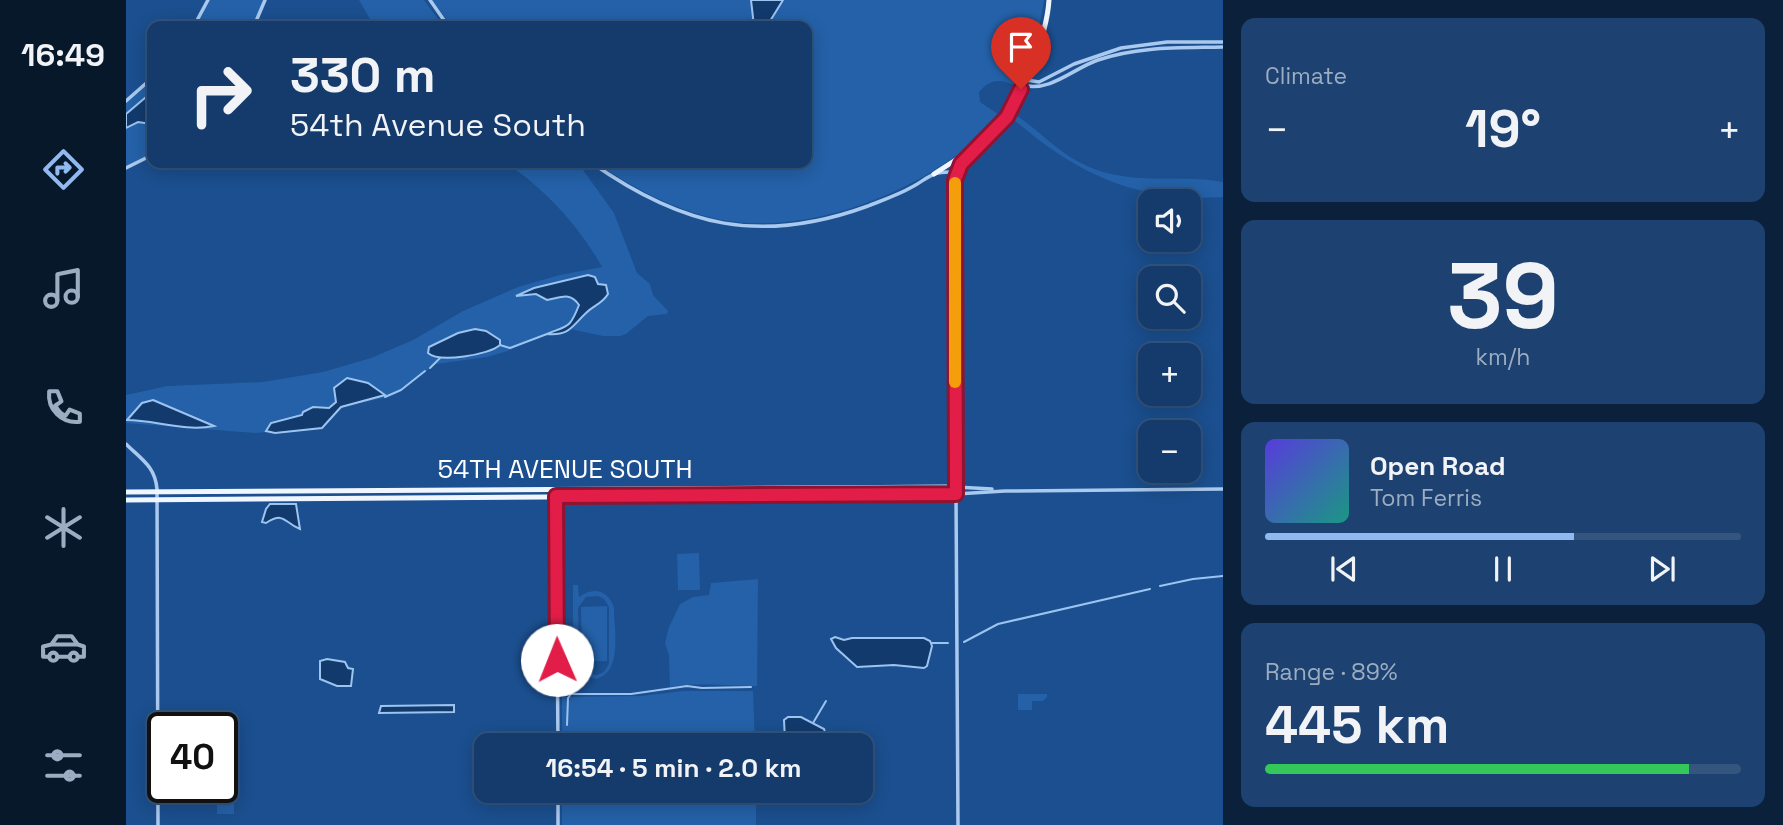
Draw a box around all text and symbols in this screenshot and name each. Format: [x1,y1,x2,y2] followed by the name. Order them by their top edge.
[991,17,1051,89] pin
[1002,28,1040,66] icon: arrive
[21,35,105,75] text: 16:49
[290,44,436,106] text: 330 m
[175,49,266,140] icon: right
[1265,61,1347,91] text: Climate
[1465,96,1541,162] text: 19°
[290,105,586,145] text: 54th Avenue South
[1265,106,1289,154] text: −
[1717,106,1741,154] text: +
[39,145,88,194] icon: directions
[1138,189,1201,483] map controls
[1138,189,1201,252] button: sound
[1447,238,1559,355] text: 39
[39,264,88,313] icon: music
[1138,266,1201,329] button: search
[1476,342,1530,372] text: km/h
[1138,343,1201,406] button: +
[39,383,88,432] icon: phone
[1138,420,1201,483] button: −
[1370,449,1506,483] text: Open Road
[437,452,693,486] street label: 54TH AVENUE SOUTH
[1370,483,1482,513] text: Tom Ferris
[39,503,88,552] icon: climate
[1325,550,1363,588] icon: previous
[1484,550,1522,588] icon: pause
[1643,550,1681,588] icon: next
[39,622,88,671] icon: car
[520,623,594,697] position arrow
[1265,657,1398,687] text: Range · 89%
[1265,692,1449,758] text: 445 km
[147,712,238,803] speed limit sign: 40
[39,741,88,790] icon: filters
[546,751,802,785] text: 16:54 · 5 min · 2.0 km

